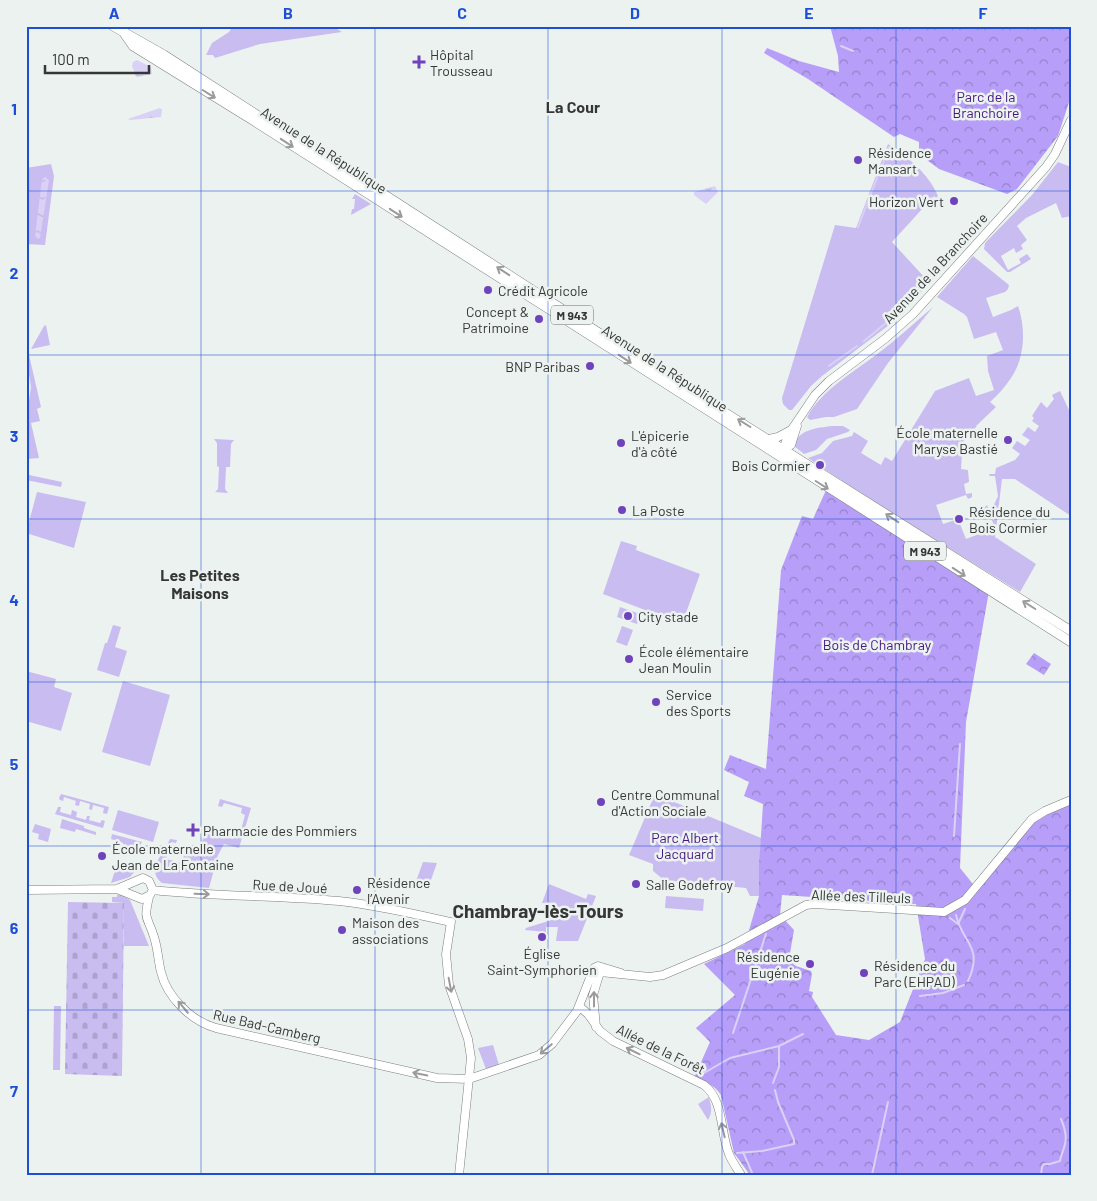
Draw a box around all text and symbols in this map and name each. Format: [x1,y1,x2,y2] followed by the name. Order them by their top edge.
[109,3,120,22] text: A
[283,3,293,22] text: B
[457,3,467,22] text: C
[630,3,640,22] text: D
[804,3,814,22] text: E
[979,3,988,22] text: F
[45,42,149,74] scale bar
[430,46,493,79] place label: Hôpital Trousseau
[52,50,90,68] text: 100 m
[412,55,426,69] marker: Hôpital Trousseau
[953,88,1019,121] park label: Parc de la Branchoire
[202,89,216,99] one-way arrow
[546,97,600,116] district label: La Cour
[11,99,17,118] text: 1
[258,103,390,197] street label: Avenue de la République
[280,138,294,148] one-way arrow
[868,144,931,177] place label: Résidence Mansart
[852,154,864,166] marker: Résidence Mansart
[869,193,944,210] place label: Horizon Vert
[948,195,960,207] marker: Horizon Vert
[389,208,403,218] one-way arrow
[879,209,991,327] street label: Avenue de la Branchoire
[10,263,19,282] text: 2
[496,265,510,276] one-way arrow
[498,282,588,299] place label: Crédit Agricole
[482,284,494,296] marker: Crédit Agricole
[462,303,529,336] place label: Concept & Patrimoine
[551,306,593,324] road number: M 943
[533,313,545,325] marker: Concept & Patrimoine
[599,321,731,415] street label: Avenue de la République
[618,354,632,365] one-way arrow
[505,358,580,375] place label: BNP Paribas
[584,360,596,372] marker: BNP Paribas
[737,418,751,428] one-way arrow
[896,424,998,457] place label: École maternelle Maryse Bastié
[10,426,18,445] text: 3
[631,427,689,460] place label: L'épicerie d'à côté
[1002,434,1014,446] marker: École maternelle Maryse Bastié
[615,437,627,449] marker: L'épicerie d'à côté
[732,457,810,474] place label: Bois Cormier
[814,459,826,471] marker: Bois Cormier
[814,480,828,490] one-way arrow
[632,502,685,519] place label: La Poste
[969,503,1050,536] place label: Résidence du Bois Cormier
[616,504,628,516] marker: La Poste
[885,513,899,524] one-way arrow
[953,513,965,525] marker: Résidence du Bois Cormier
[904,542,946,560] road number: M 943
[160,565,240,602] district label: Les Petites Maisons
[951,567,965,577] one-way arrow
[9,590,19,609] text: 4
[1023,600,1037,610] one-way arrow
[638,608,699,625] place label: City stade
[622,610,634,622] marker: City stade
[823,636,932,653] park label: Bois de Chambray
[639,643,749,676] place label: École élémentaire Jean Moulin
[623,653,635,665] marker: École élémentaire Jean Moulin
[666,686,731,719] place label: Service des Sports
[650,696,662,708] marker: Service des Sports
[10,754,19,773] text: 5
[611,786,720,819] place label: Centre Communal d'Action Sociale
[595,796,607,808] marker: Centre Communal d'Action Sociale
[203,822,357,839] place label: Pharmacie des Pommiers
[187,824,199,836] marker: Pharmacie des Pommiers
[651,829,719,862] park label: Parc Albert Jacquard
[112,840,234,873] place label: École maternelle Jean de La Fontaine
[96,850,108,862] marker: École maternelle Jean de La Fontaine
[367,874,430,907] place label: Résidence l’Avenir
[252,876,328,896] street label: Rue de Joué
[646,876,734,893] place label: Salle Godefroy
[630,878,642,890] marker: Salle Godefroy
[351,884,363,896] marker: Résidence l’Avenir
[811,886,911,906] street label: Allée des Tilleuls
[193,889,209,899] one-way arrow
[452,899,624,922] district label: Chambray-lès-Tours
[352,914,429,947] place label: Maison des associations
[10,918,19,937] text: 6
[336,924,348,936] marker: Maison des associations
[536,931,548,943] marker: Église Saint-Symphorien
[487,945,597,978] place label: Église Saint-Symphorien
[737,948,800,981] place label: Résidence Eugénie
[874,957,955,990] place label: Résidence du Parc (EHPAD)
[804,958,816,970] marker: Résidence Eugénie
[858,967,870,979] marker: Résidence du Parc (EHPAD)
[446,977,455,993] one-way arrow
[589,991,599,1008] one-way arrow
[177,1001,188,1014] one-way arrow
[212,1005,322,1047] street label: Rue Bad-Camberg
[614,1020,708,1078] street label: Allée de la Forêt
[540,1043,553,1054] one-way arrow
[626,1046,641,1055] one-way arrow
[413,1069,429,1079] one-way arrow
[10,1081,18,1100] text: 7
[718,1123,727,1139] one-way arrow

